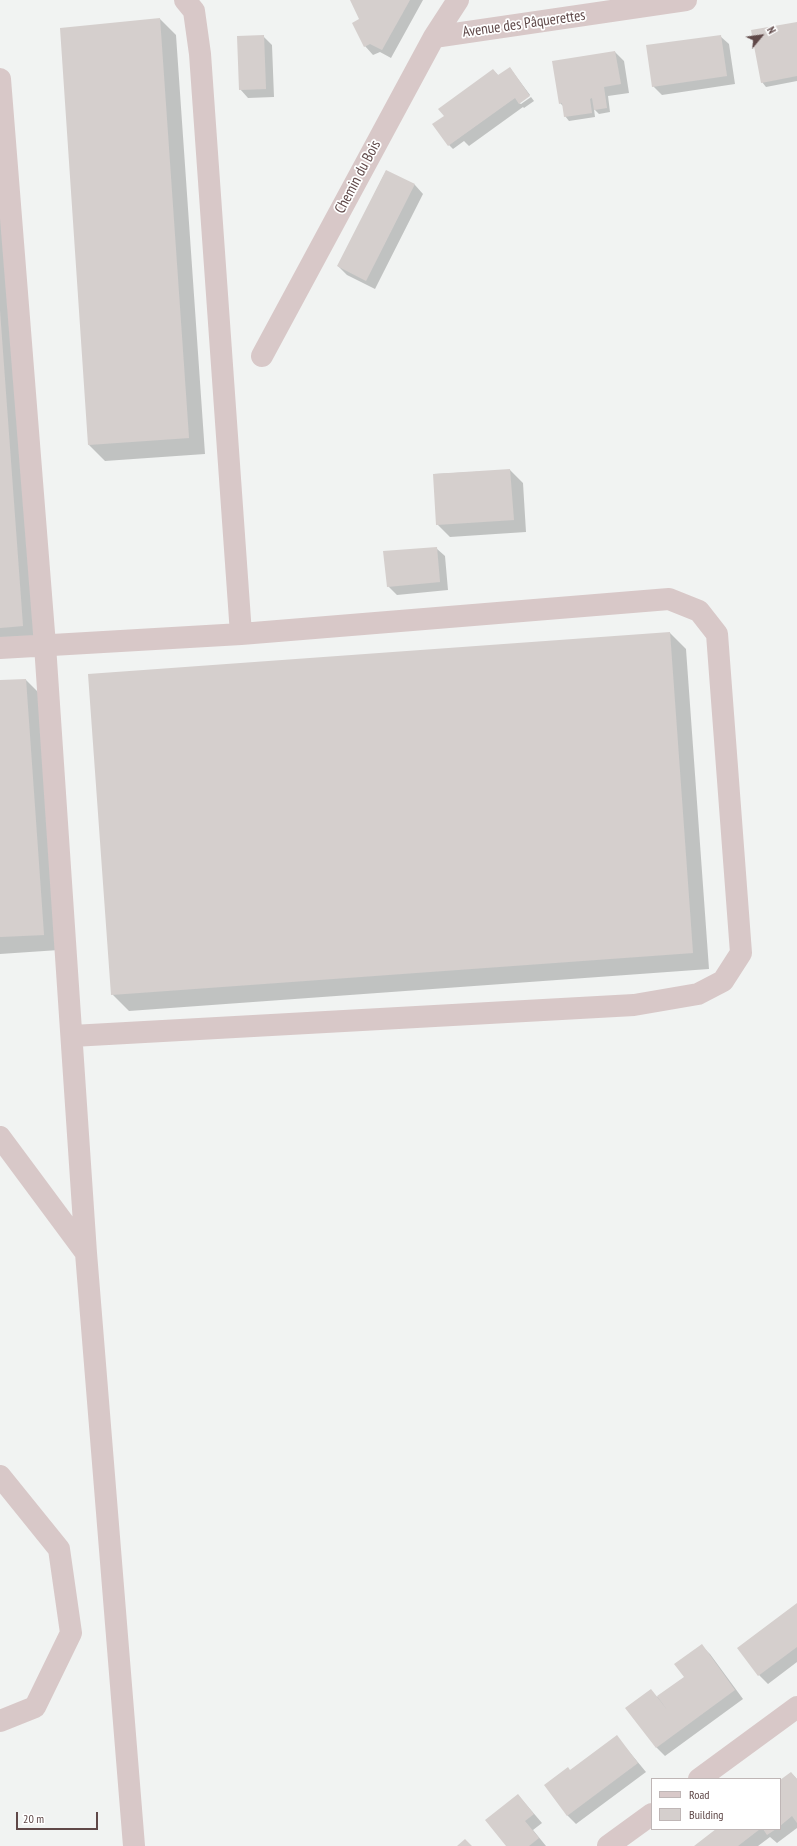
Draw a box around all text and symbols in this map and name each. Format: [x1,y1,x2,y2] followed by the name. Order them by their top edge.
[461,6,587,42] street label: Avenue des Pâquerettes
[741,16,781,56] north arrow
[764,24,779,36] text: N
[331,137,385,217] street label: Chemin du Bois
[651,1778,781,1830] legend
[689,1787,709,1802] text: Road
[18,1804,100,1830] scale bar
[689,1807,724,1822] text: Building
[23,1811,44,1826] text: 20 m

